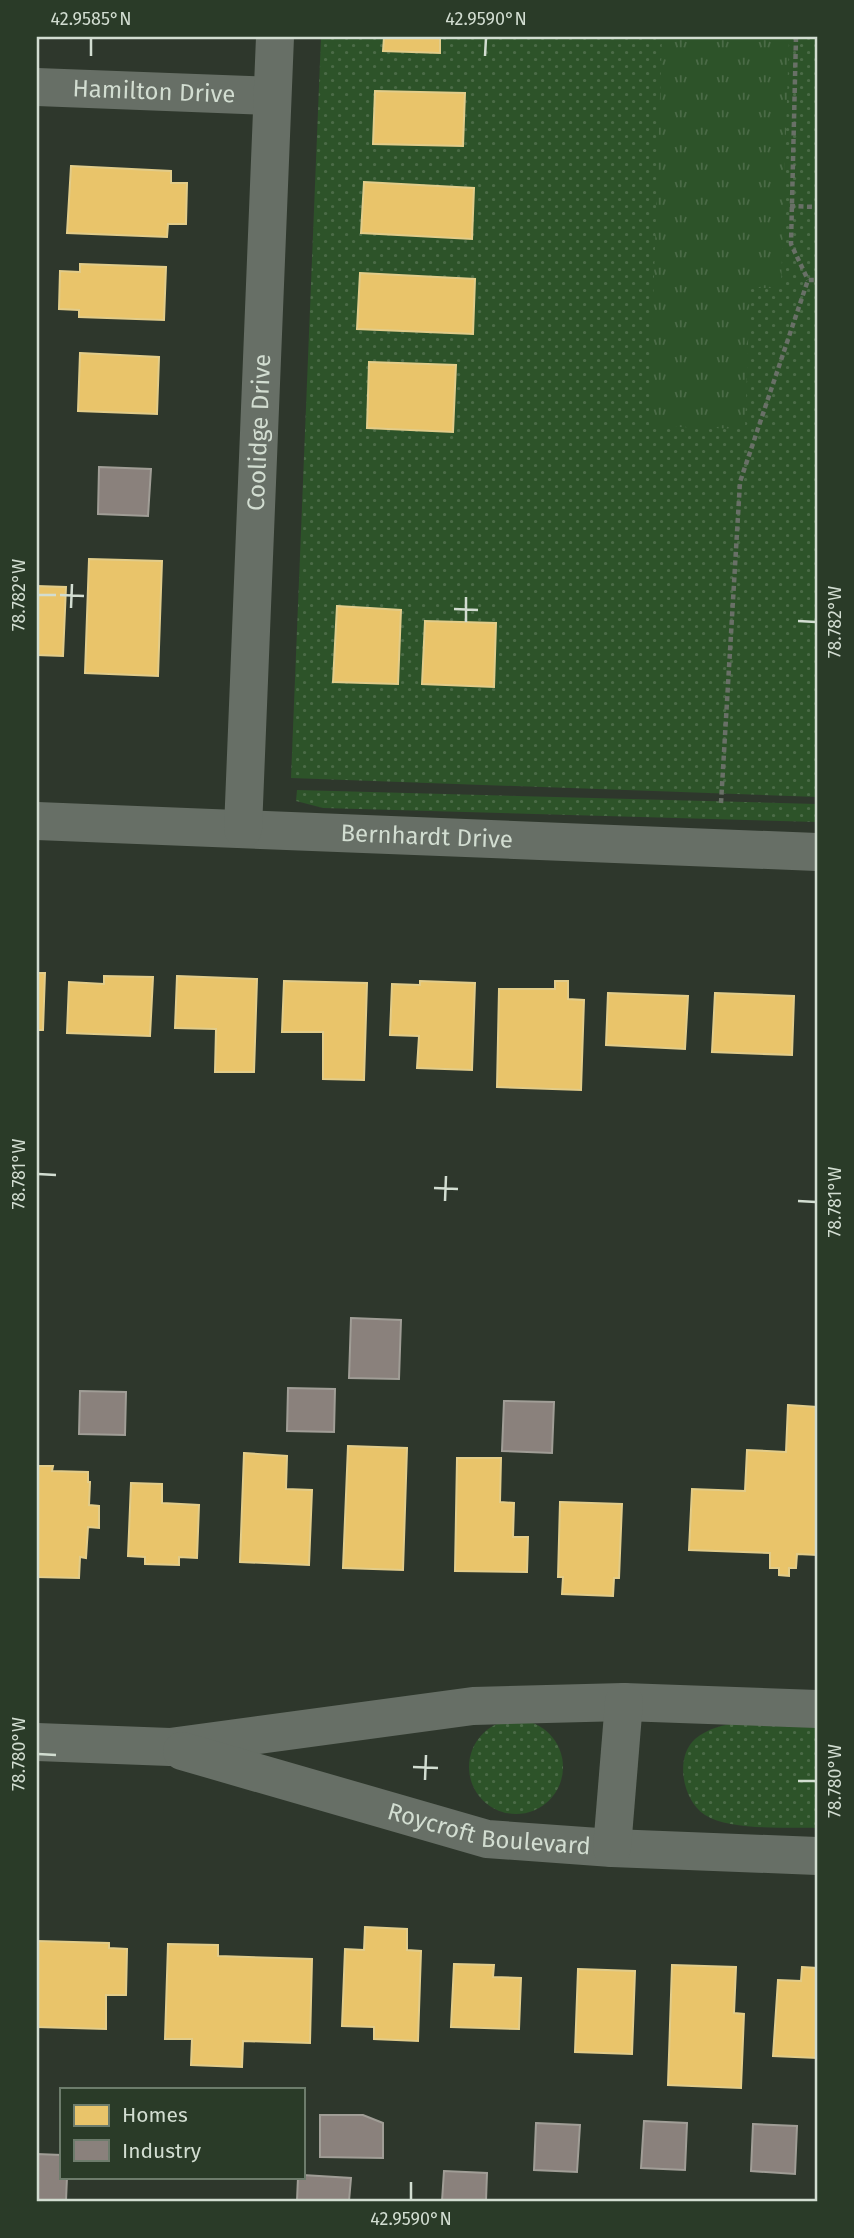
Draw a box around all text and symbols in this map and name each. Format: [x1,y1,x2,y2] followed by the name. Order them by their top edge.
[51,8,131,30] text: 42.9585°N
[445,8,527,30] text: 42.9590°N
[72,74,236,109] street label: Hamilton Drive
[242,353,276,511] street label: Coolidge Drive
[8,559,30,631] text: 78.782°W
[824,586,846,658] text: 78.782°W
[340,819,513,854] street label: Bernhardt Drive
[8,1138,30,1209] text: 78.781°W
[824,1166,846,1237] text: 78.781°W
[8,1717,30,1791] text: 78.780°W
[824,1744,846,1818] text: 78.780°W
[384,1797,592,1860] street label: Roycroft Boulevard
[60,2088,304,2178] legend
[122,2102,188,2128] text: Homes
[122,2138,202,2164] text: Industry
[370,2208,452,2230] text: 42.9590°N

